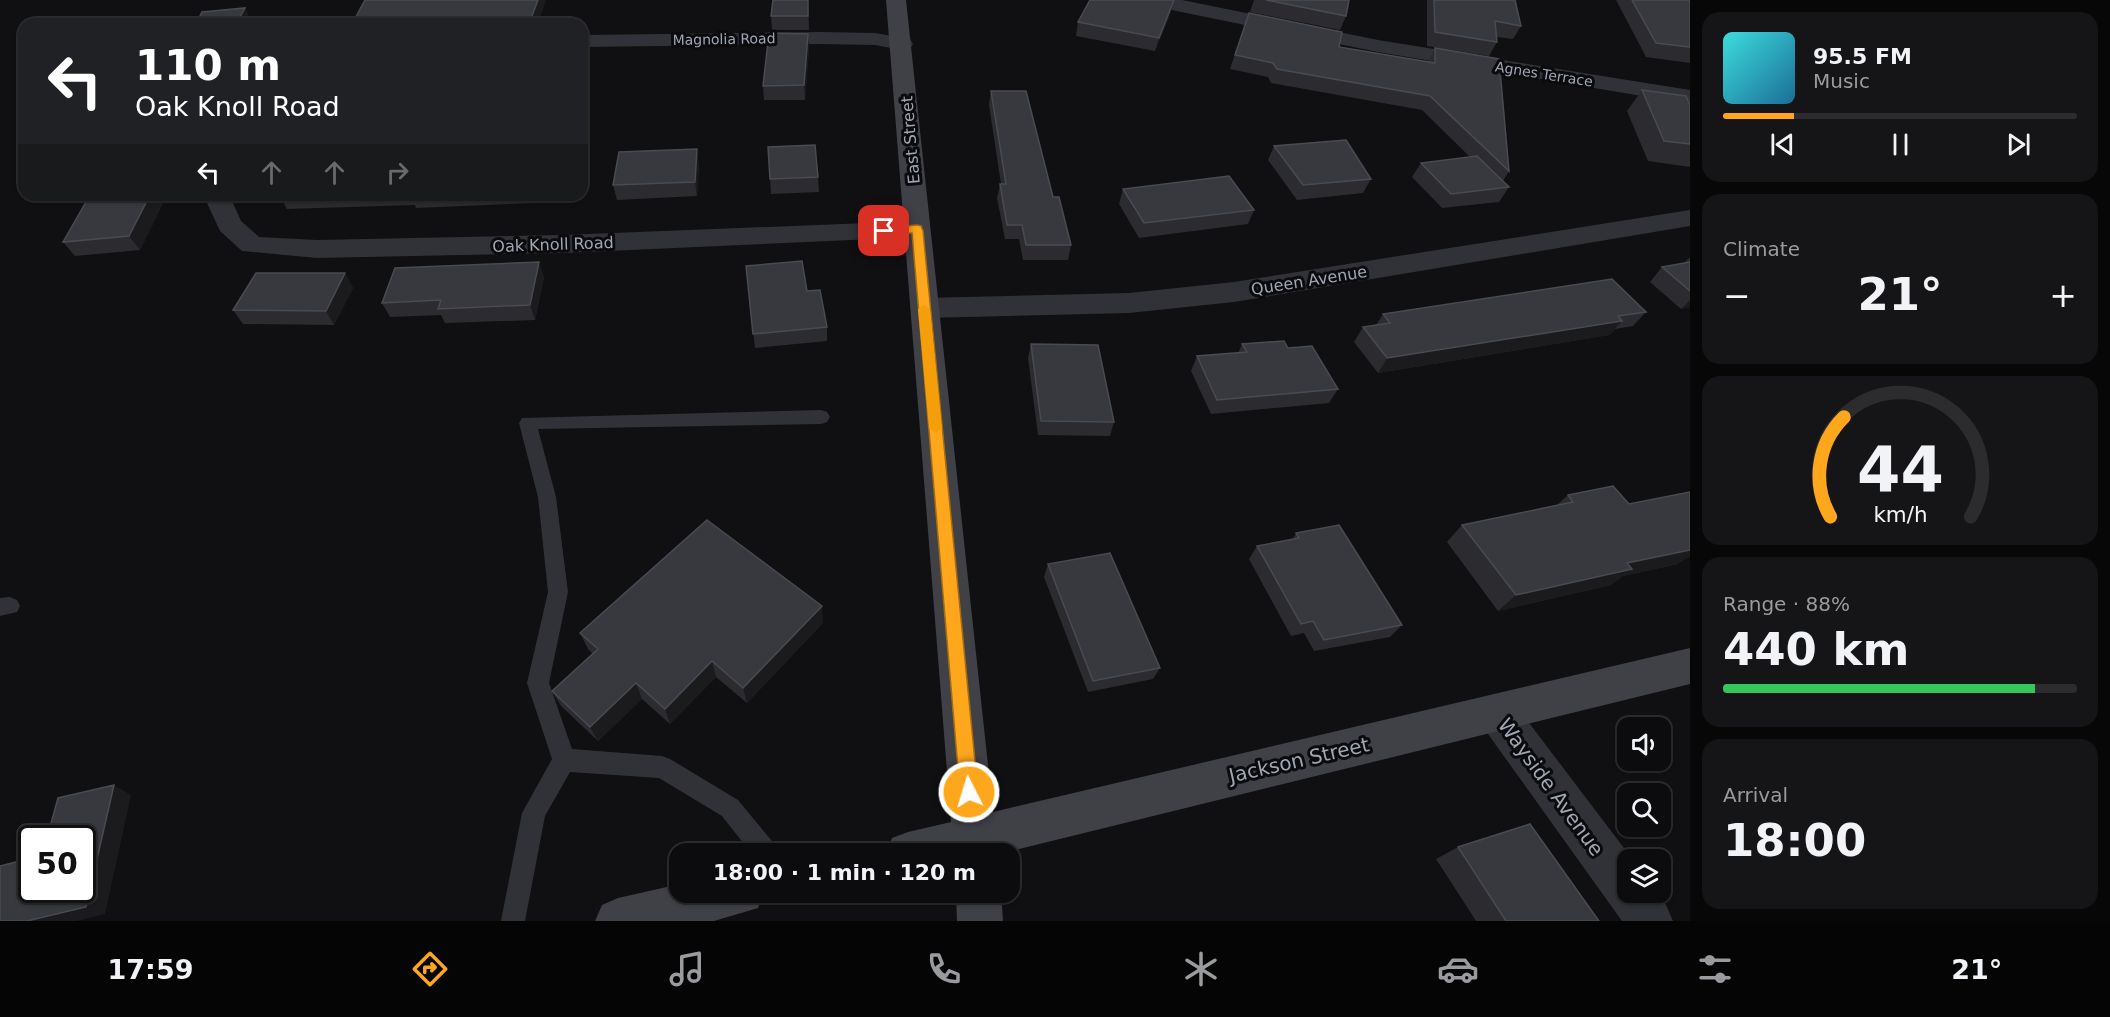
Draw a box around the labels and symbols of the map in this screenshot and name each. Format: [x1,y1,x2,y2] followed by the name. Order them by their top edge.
[672,30,776,48] street label: Magnolia Road
[1494,58,1594,90] street label: Agnes Terrace
[897,95,924,185] street label: East Street
[858,205,909,256] pin
[492,233,614,256] street label: Oak Knoll Road
[1250,262,1368,299] street label: Queen Avenue
[1493,714,1609,860] street label: Wayside Avenue
[1225,732,1372,788] street label: Jackson Street
[937,760,1001,824] position arrow
[18,825,96,903] speed limit sign: 50

